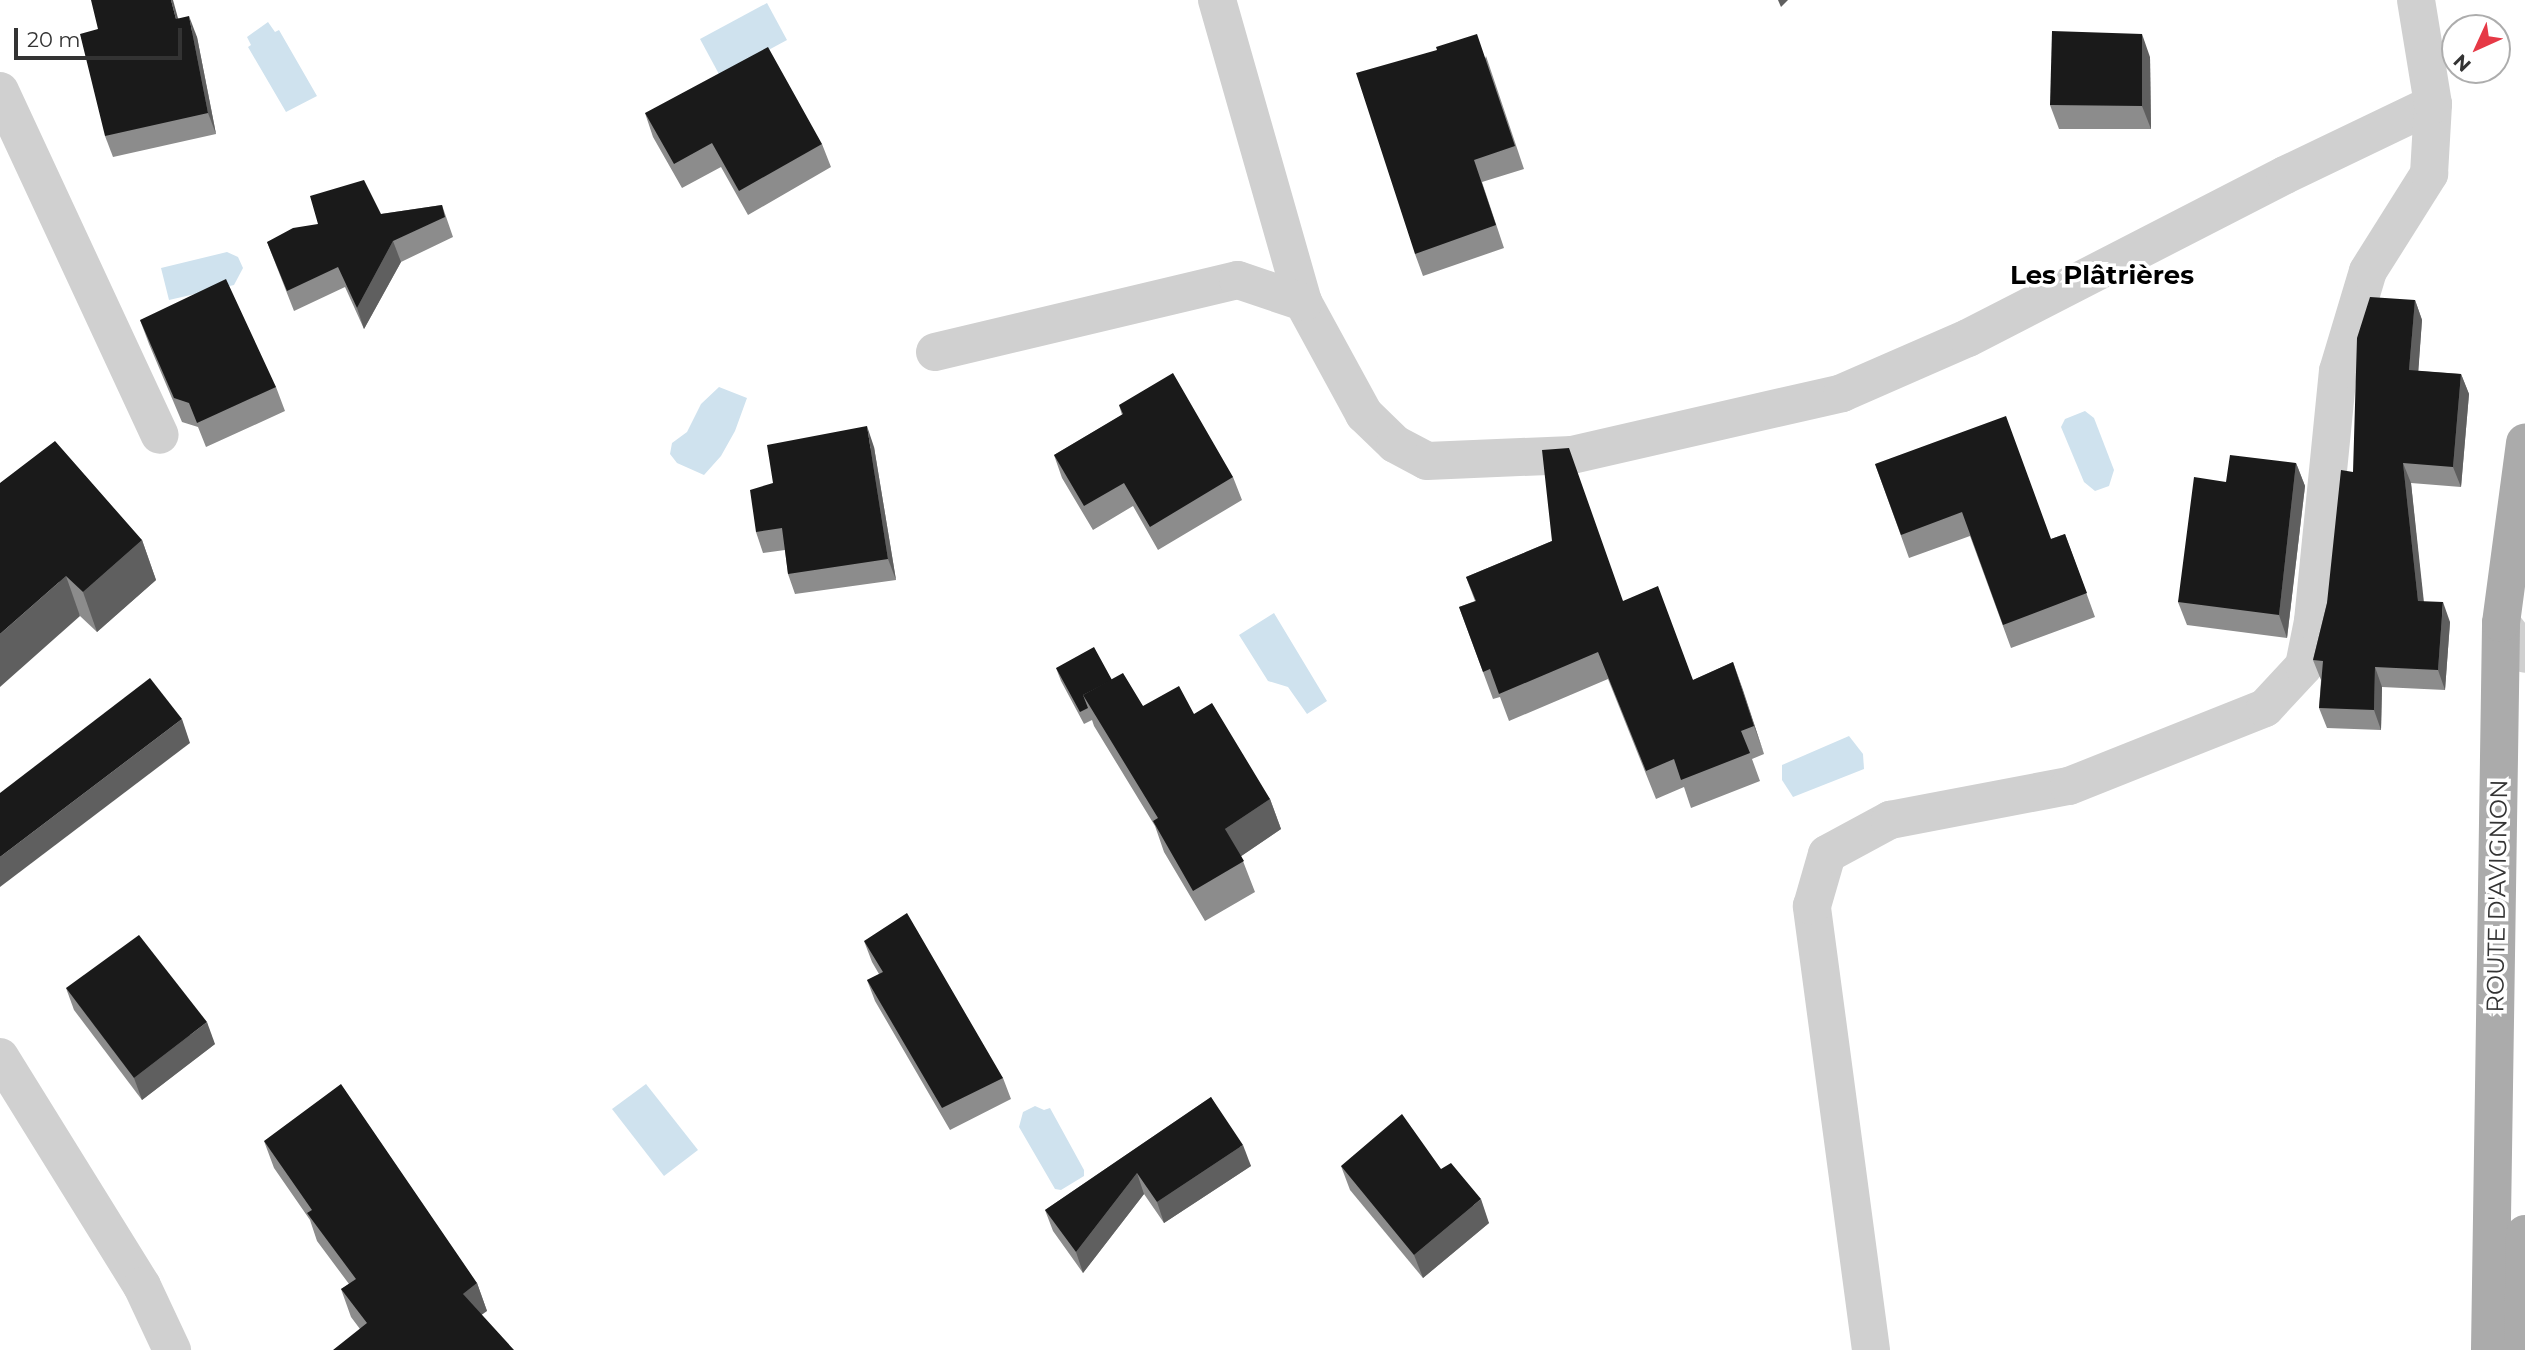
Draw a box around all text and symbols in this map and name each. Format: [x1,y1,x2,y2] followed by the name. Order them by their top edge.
[18,14,186,58] scale bar
[2441,14,2511,84] north arrow
[27,27,81,52] text: 20 m
[2449,49,2476,76] text: N
[2010,260,2194,292] district label: Les Plâtrières
[2481,779,2513,1013] street label: ROUTE D'AVIGNON

